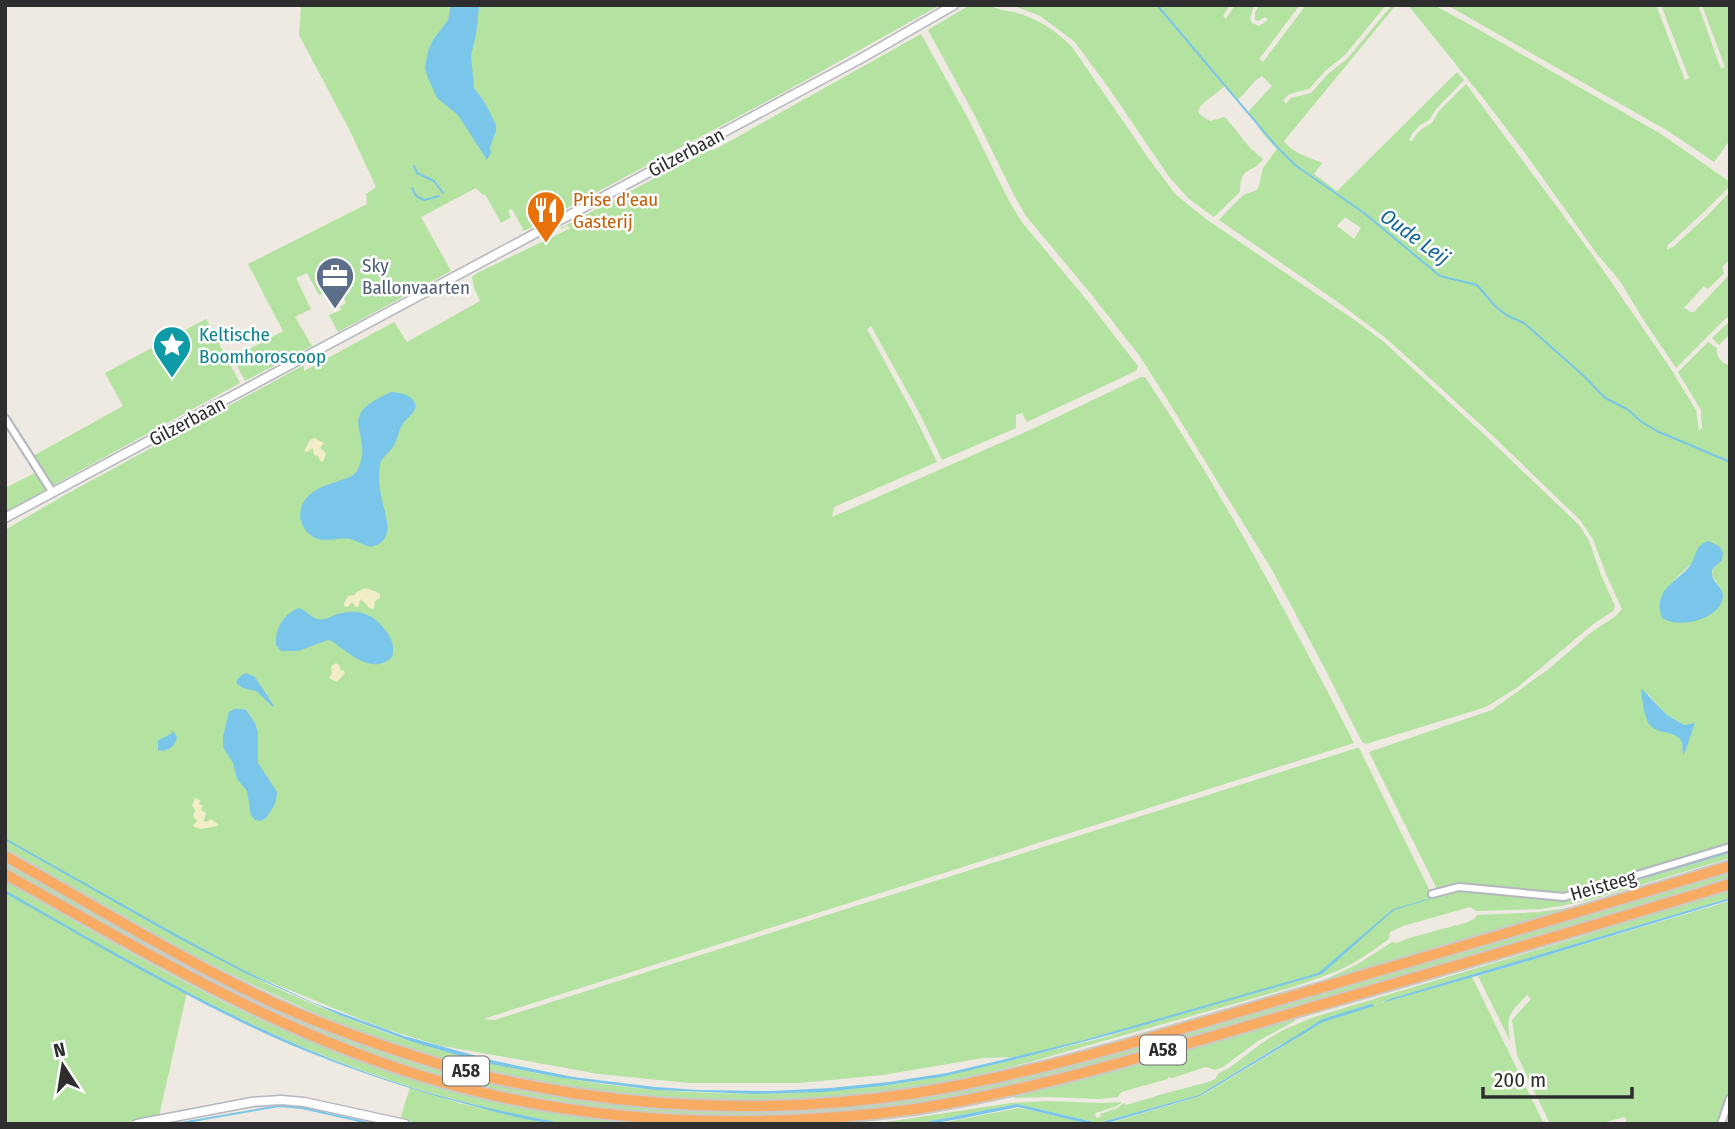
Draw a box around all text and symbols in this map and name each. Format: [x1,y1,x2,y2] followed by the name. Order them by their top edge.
[644,123,728,182] street label: Gilzerbaan
[573,188,658,233] place label: Prise d'eau Gasterij
[525,189,567,244] restaurant icon: Prise d'eau Gasterij
[1375,203,1455,271] water label: Oude Leij
[362,254,470,299] place label: Sky Ballonvaarten
[314,255,356,310] office icon: Sky Ballonvaarten
[199,323,326,368] place label: Keltische Boomhoroscoop
[151,324,193,379] place icon: Keltische Boomhoroscoop
[145,392,229,451] street label: Gilzerbaan
[1568,865,1639,906] street label: Heisteeg
[28,1031,98,1101] north arrow
[1140,1036,1186,1064] road number: A58
[52,1037,68,1062] text: N
[443,1056,489,1086] road number: A58
[1483,1056,1632,1100] scale bar
[1494,1067,1546,1093] text: 200 m

